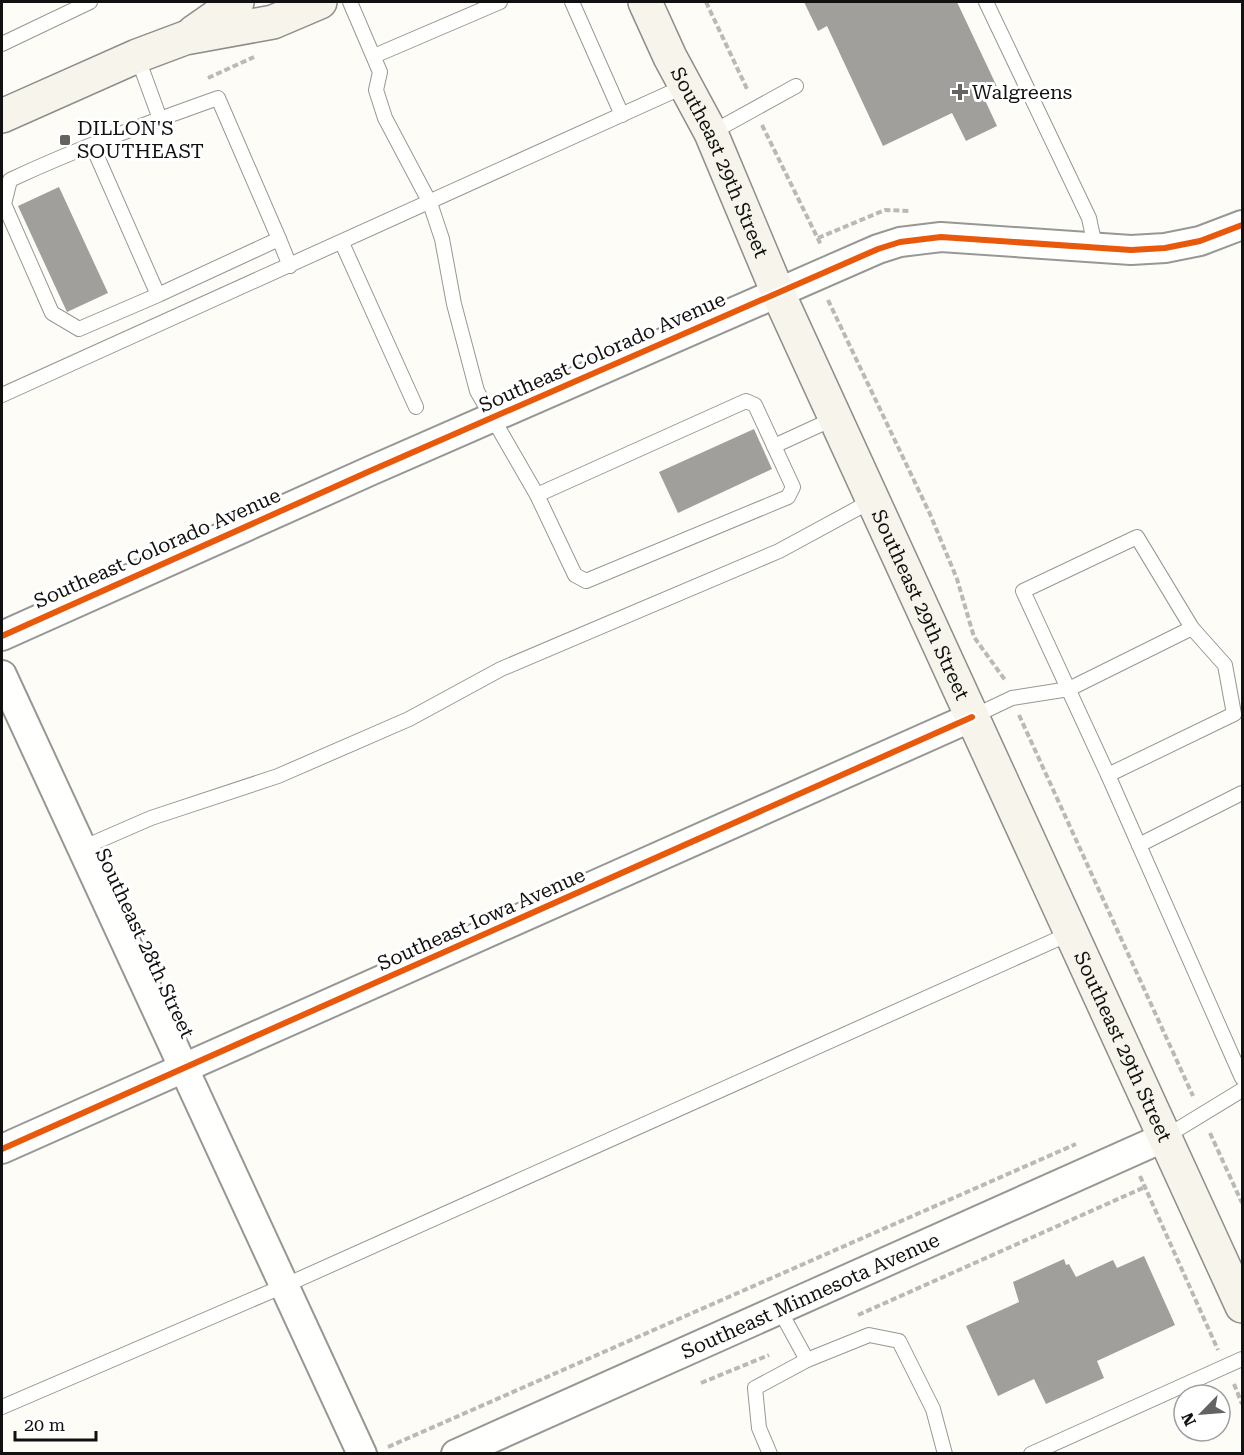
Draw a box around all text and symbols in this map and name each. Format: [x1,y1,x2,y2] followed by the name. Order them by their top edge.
[666,63,774,261] street label: Southeast 29th Street
[972,80,1072,104] place label: Walgreens
[953,85,967,99] marker: Walgreens
[77,116,204,163] place label: DILLON'S SOUTHEAST
[58,133,72,147] marker: DILLON'S SOUTHEAST
[475,287,729,417] street label: Southeast Colorado Avenue
[30,483,284,613] street label: Southeast Colorado Avenue
[867,506,975,704] street label: Southeast 29th Street
[90,844,200,1042] street label: Southeast 28th Street
[373,862,589,976] street label: Southeast Iowa Avenue
[1069,947,1177,1146] street label: Southeast 29th Street
[677,1227,943,1364] street label: Southeast Minnesota Avenue
[1172,1383,1232,1443] north arrow
[15,1404,96,1442] scale bar
[1178,1410,1200,1429] text: N
[24,1414,65,1435] text: 20 m

